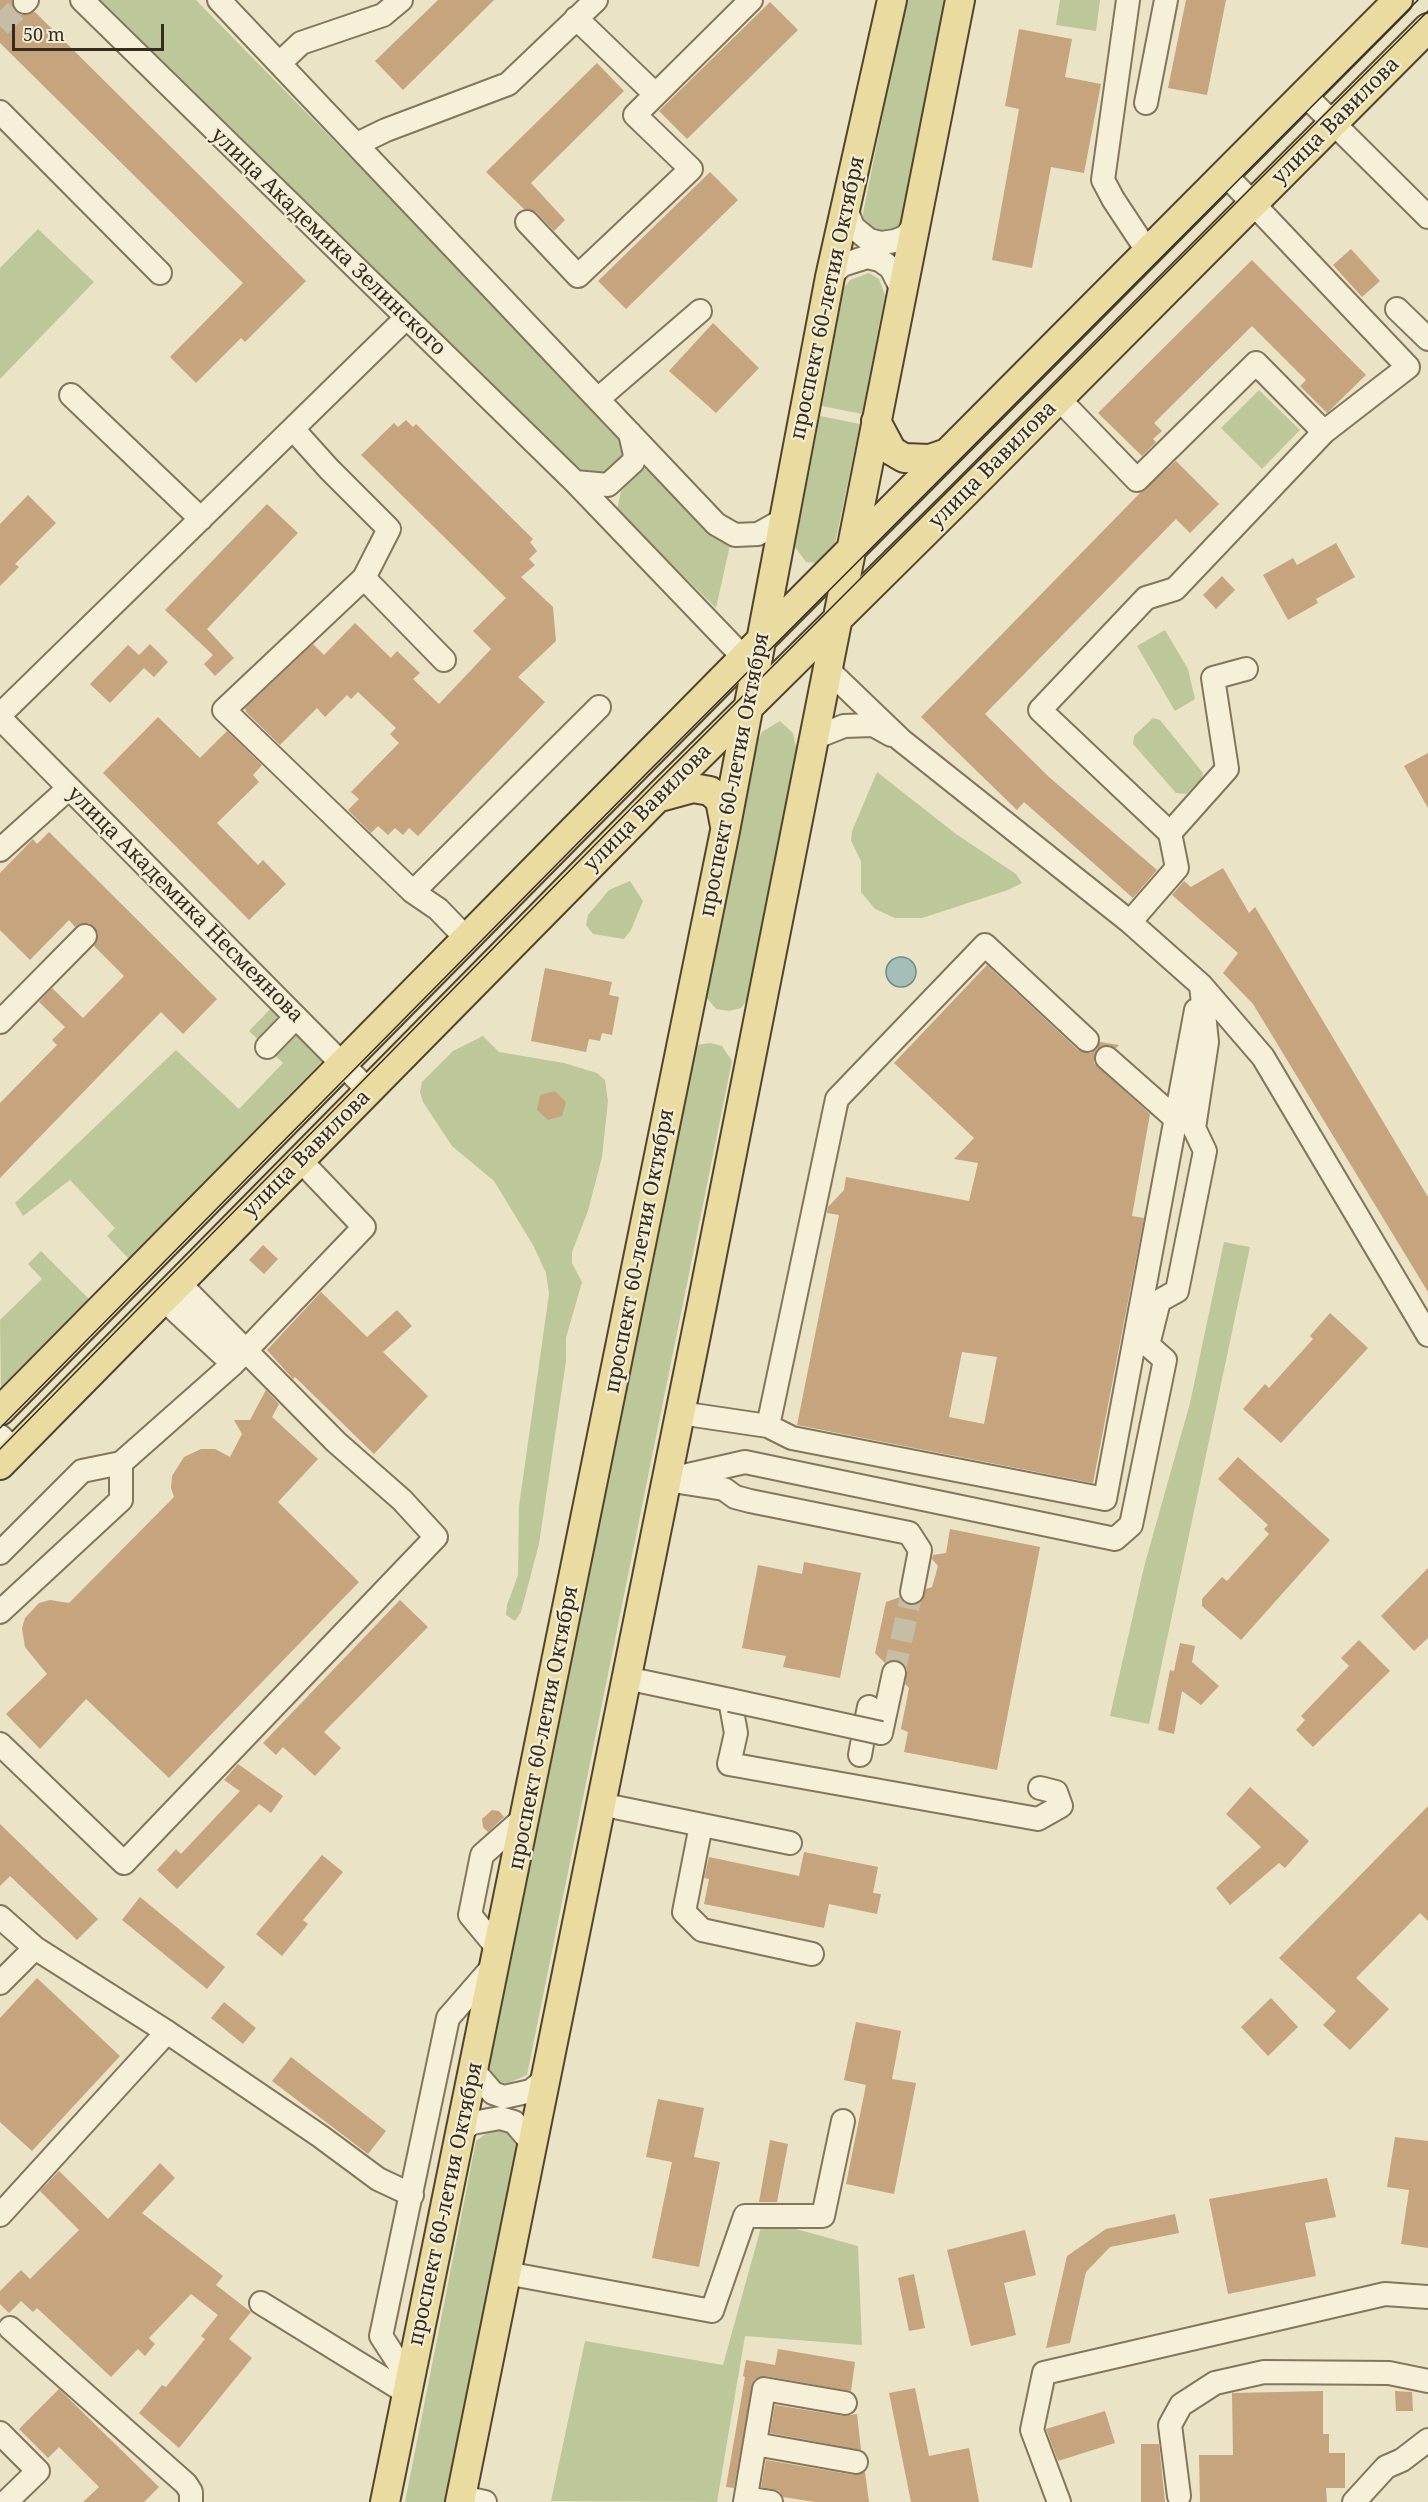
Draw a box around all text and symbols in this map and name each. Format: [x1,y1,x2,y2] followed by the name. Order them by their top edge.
[15,12,166,50] scale bar
[23,22,65,46] text: 50 m
[1267,52,1405,190] street label: улица Вавилова
[205,123,451,361] street label: улица Академика Зелинского
[786,154,870,442] street label: проспект 60-летия Октября
[924,396,1062,534] street label: улица Вавилова
[695,631,775,919] street label: проспект 60-летия Октября
[579,739,717,877] street label: улица Вавилова
[62,782,308,1028] street label: улица Академика Несмеянова
[238,1085,376,1223] street label: улица Вавилова
[600,1107,680,1395] street label: проспект 60-летия Октября
[504,1584,584,1872] street label: проспект 60-летия Октября
[404,2060,488,2348] street label: проспект 60-летия Октября

